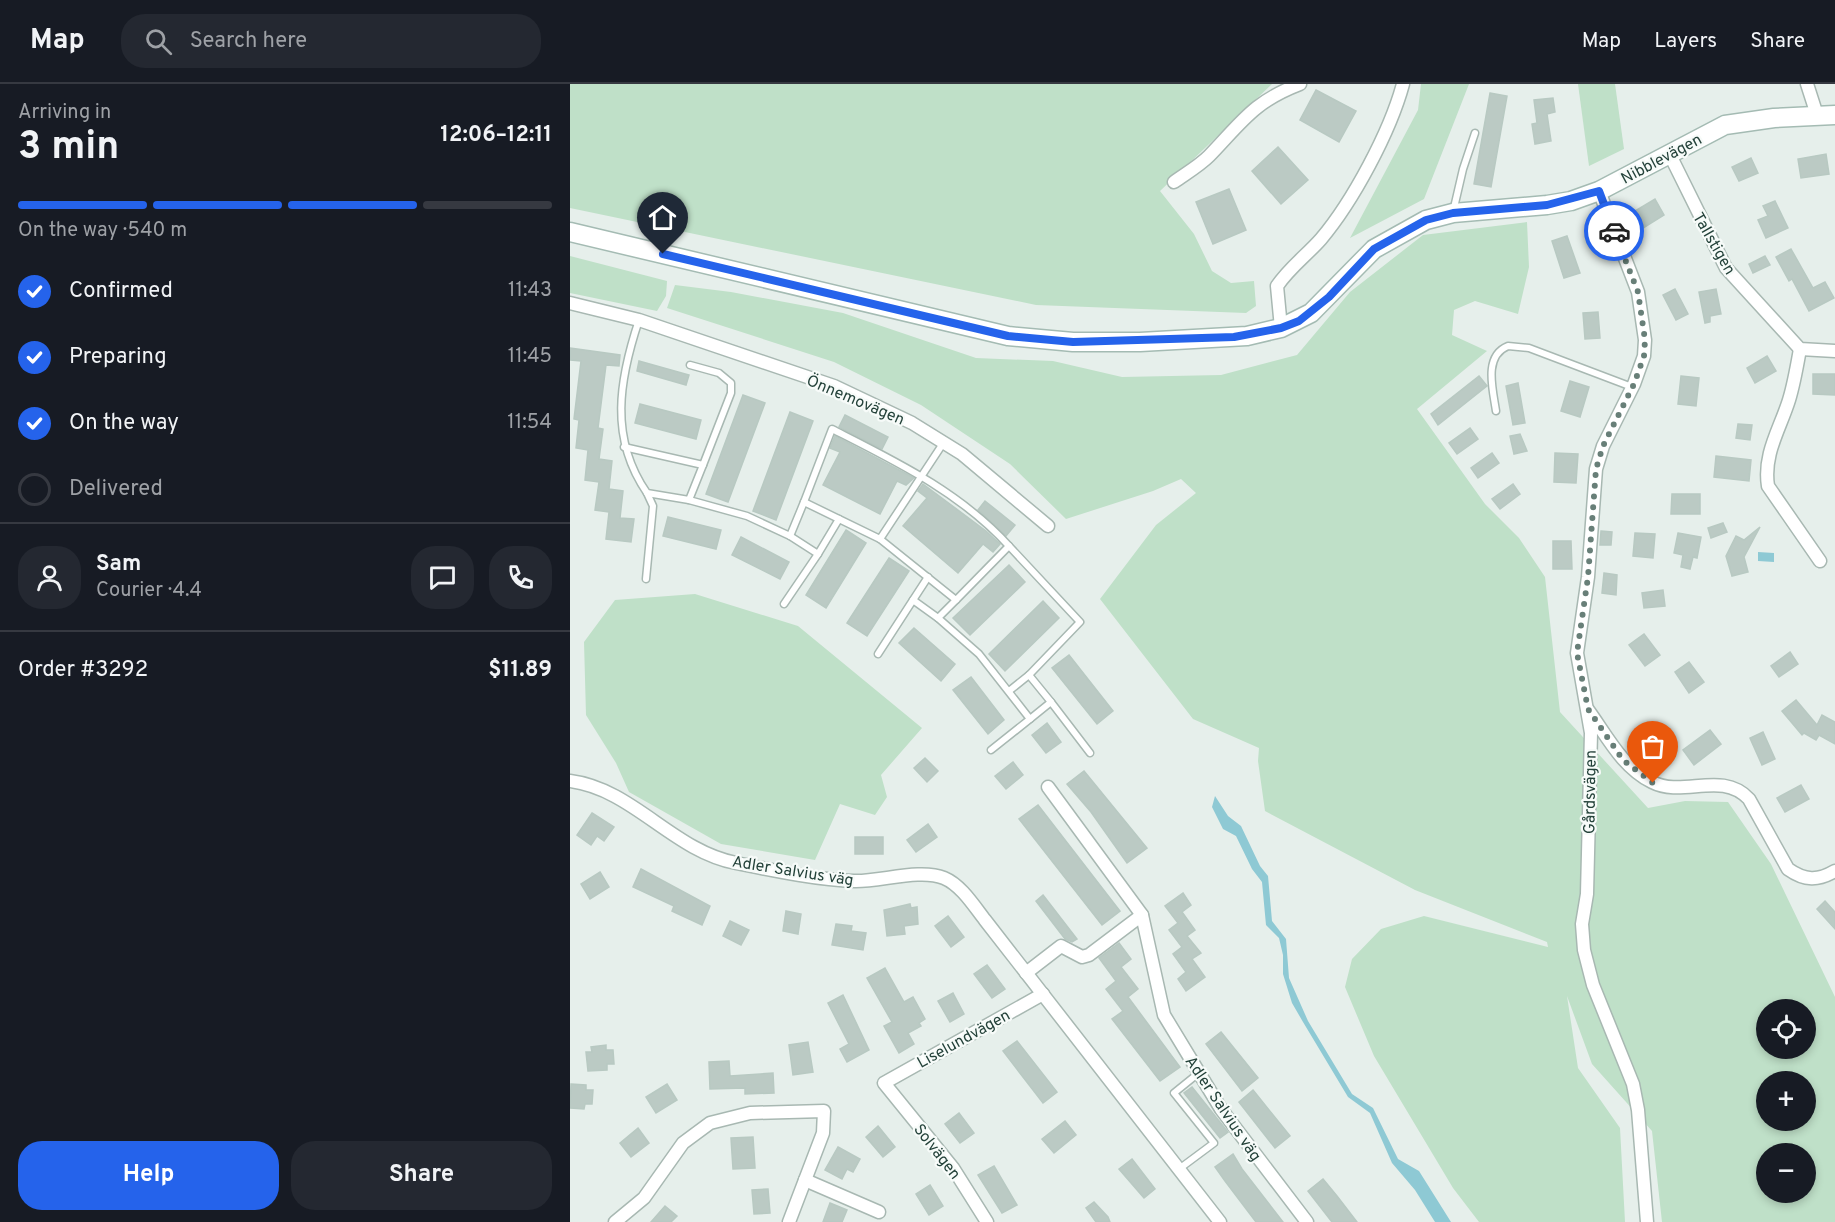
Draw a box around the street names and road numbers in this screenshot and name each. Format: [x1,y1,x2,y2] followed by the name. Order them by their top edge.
[1618,130,1706,189] street label: Nibblevägen
[1687,209,1739,279] street label: Tallstigen
[803,369,908,430] street label: Önnemovägen
[1580,750,1602,834] street label: Gårdsvägen
[731,853,855,891] street label: Adler Salvius väg
[914,1006,1014,1074] street label: Liselundvägen
[1180,1053,1265,1166] street label: Adler Salvius väg
[908,1120,964,1184] street label: Solvägen

